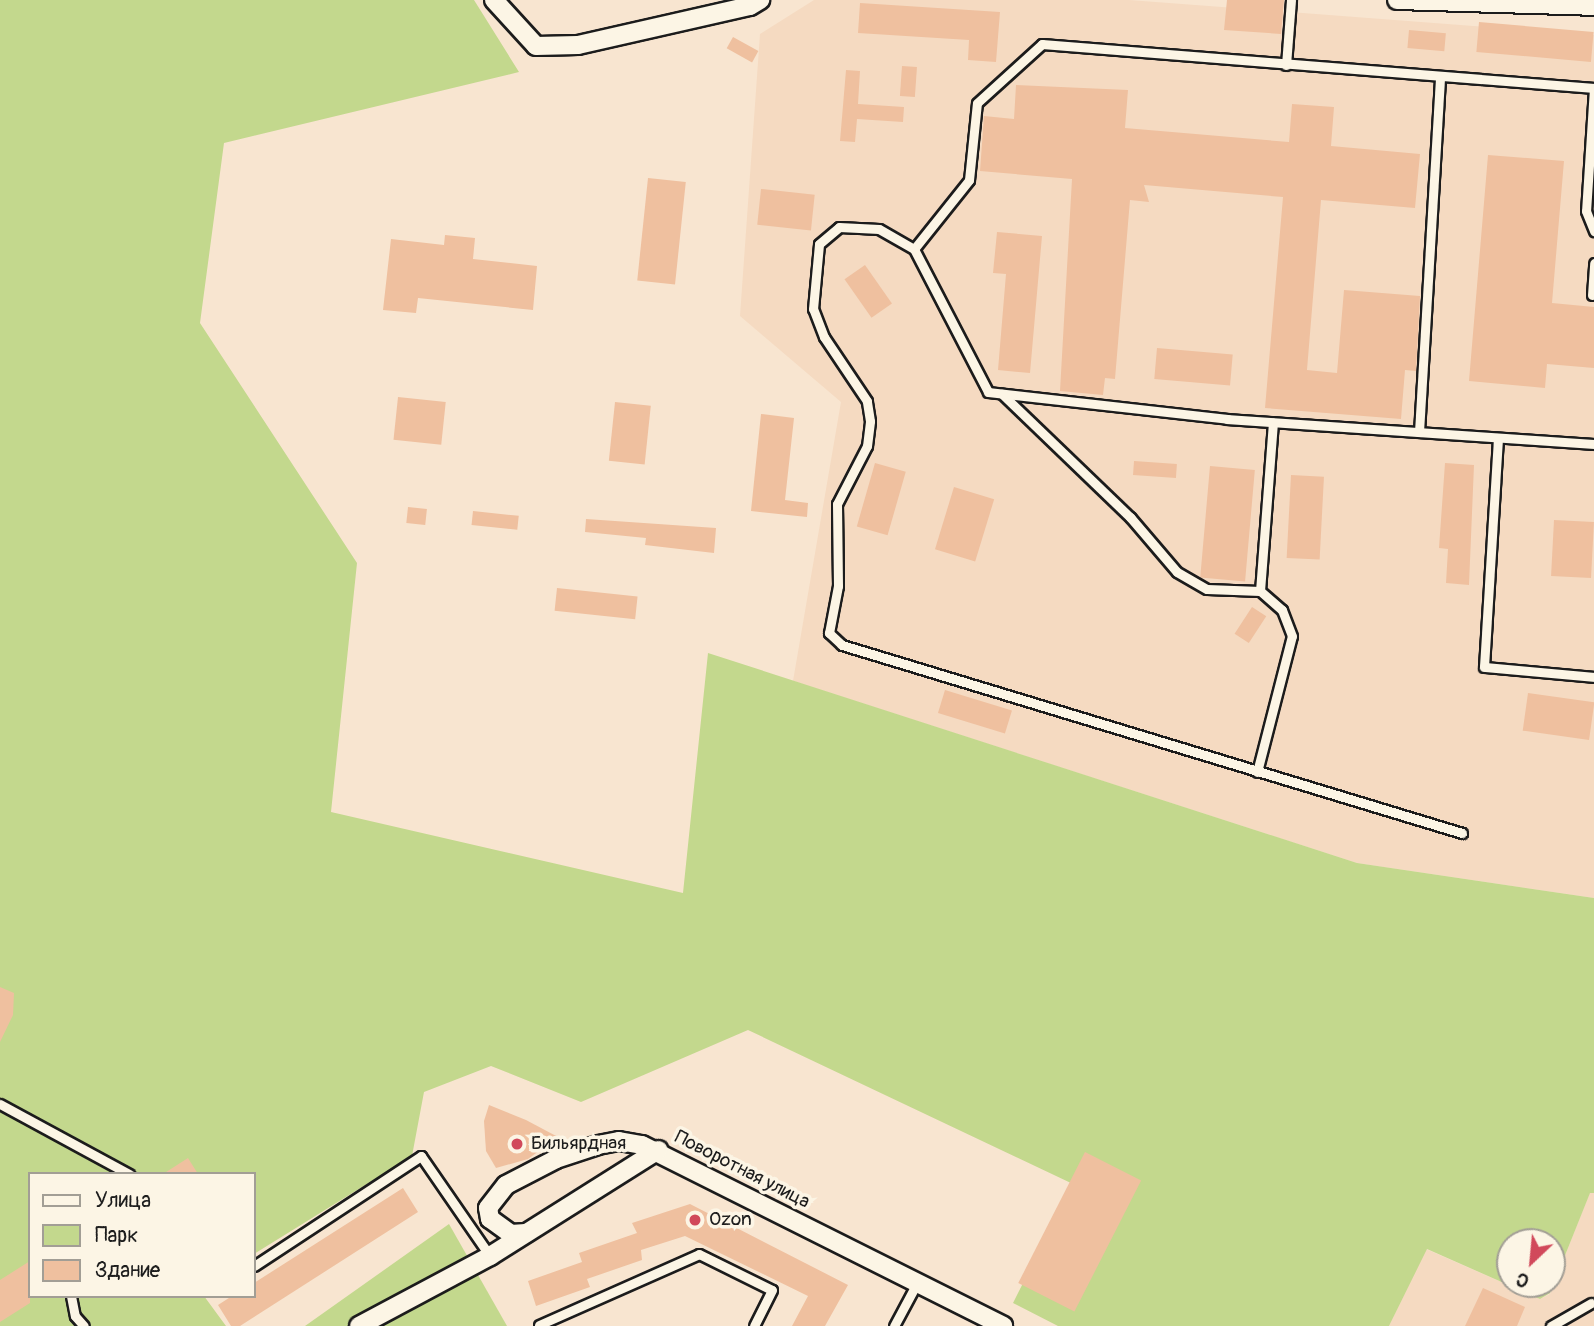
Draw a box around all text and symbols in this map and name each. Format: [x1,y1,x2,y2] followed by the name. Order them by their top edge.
[671,1126,813,1214] street label: Поворотная улица
[531,1133,626,1155] place label: Бильярдная
[509,1136,525,1152] marker: Бильярдная
[28,1172,256,1298] legend
[95,1187,151,1214] text: Улица
[709,1209,752,1231] place label: Ozon
[687,1212,703,1228] marker: Ozon
[95,1222,138,1249] text: Парк
[1496,1228,1566,1298] north arrow
[95,1257,160,1284] text: Здание
[1512,1267,1533,1293] text: С

